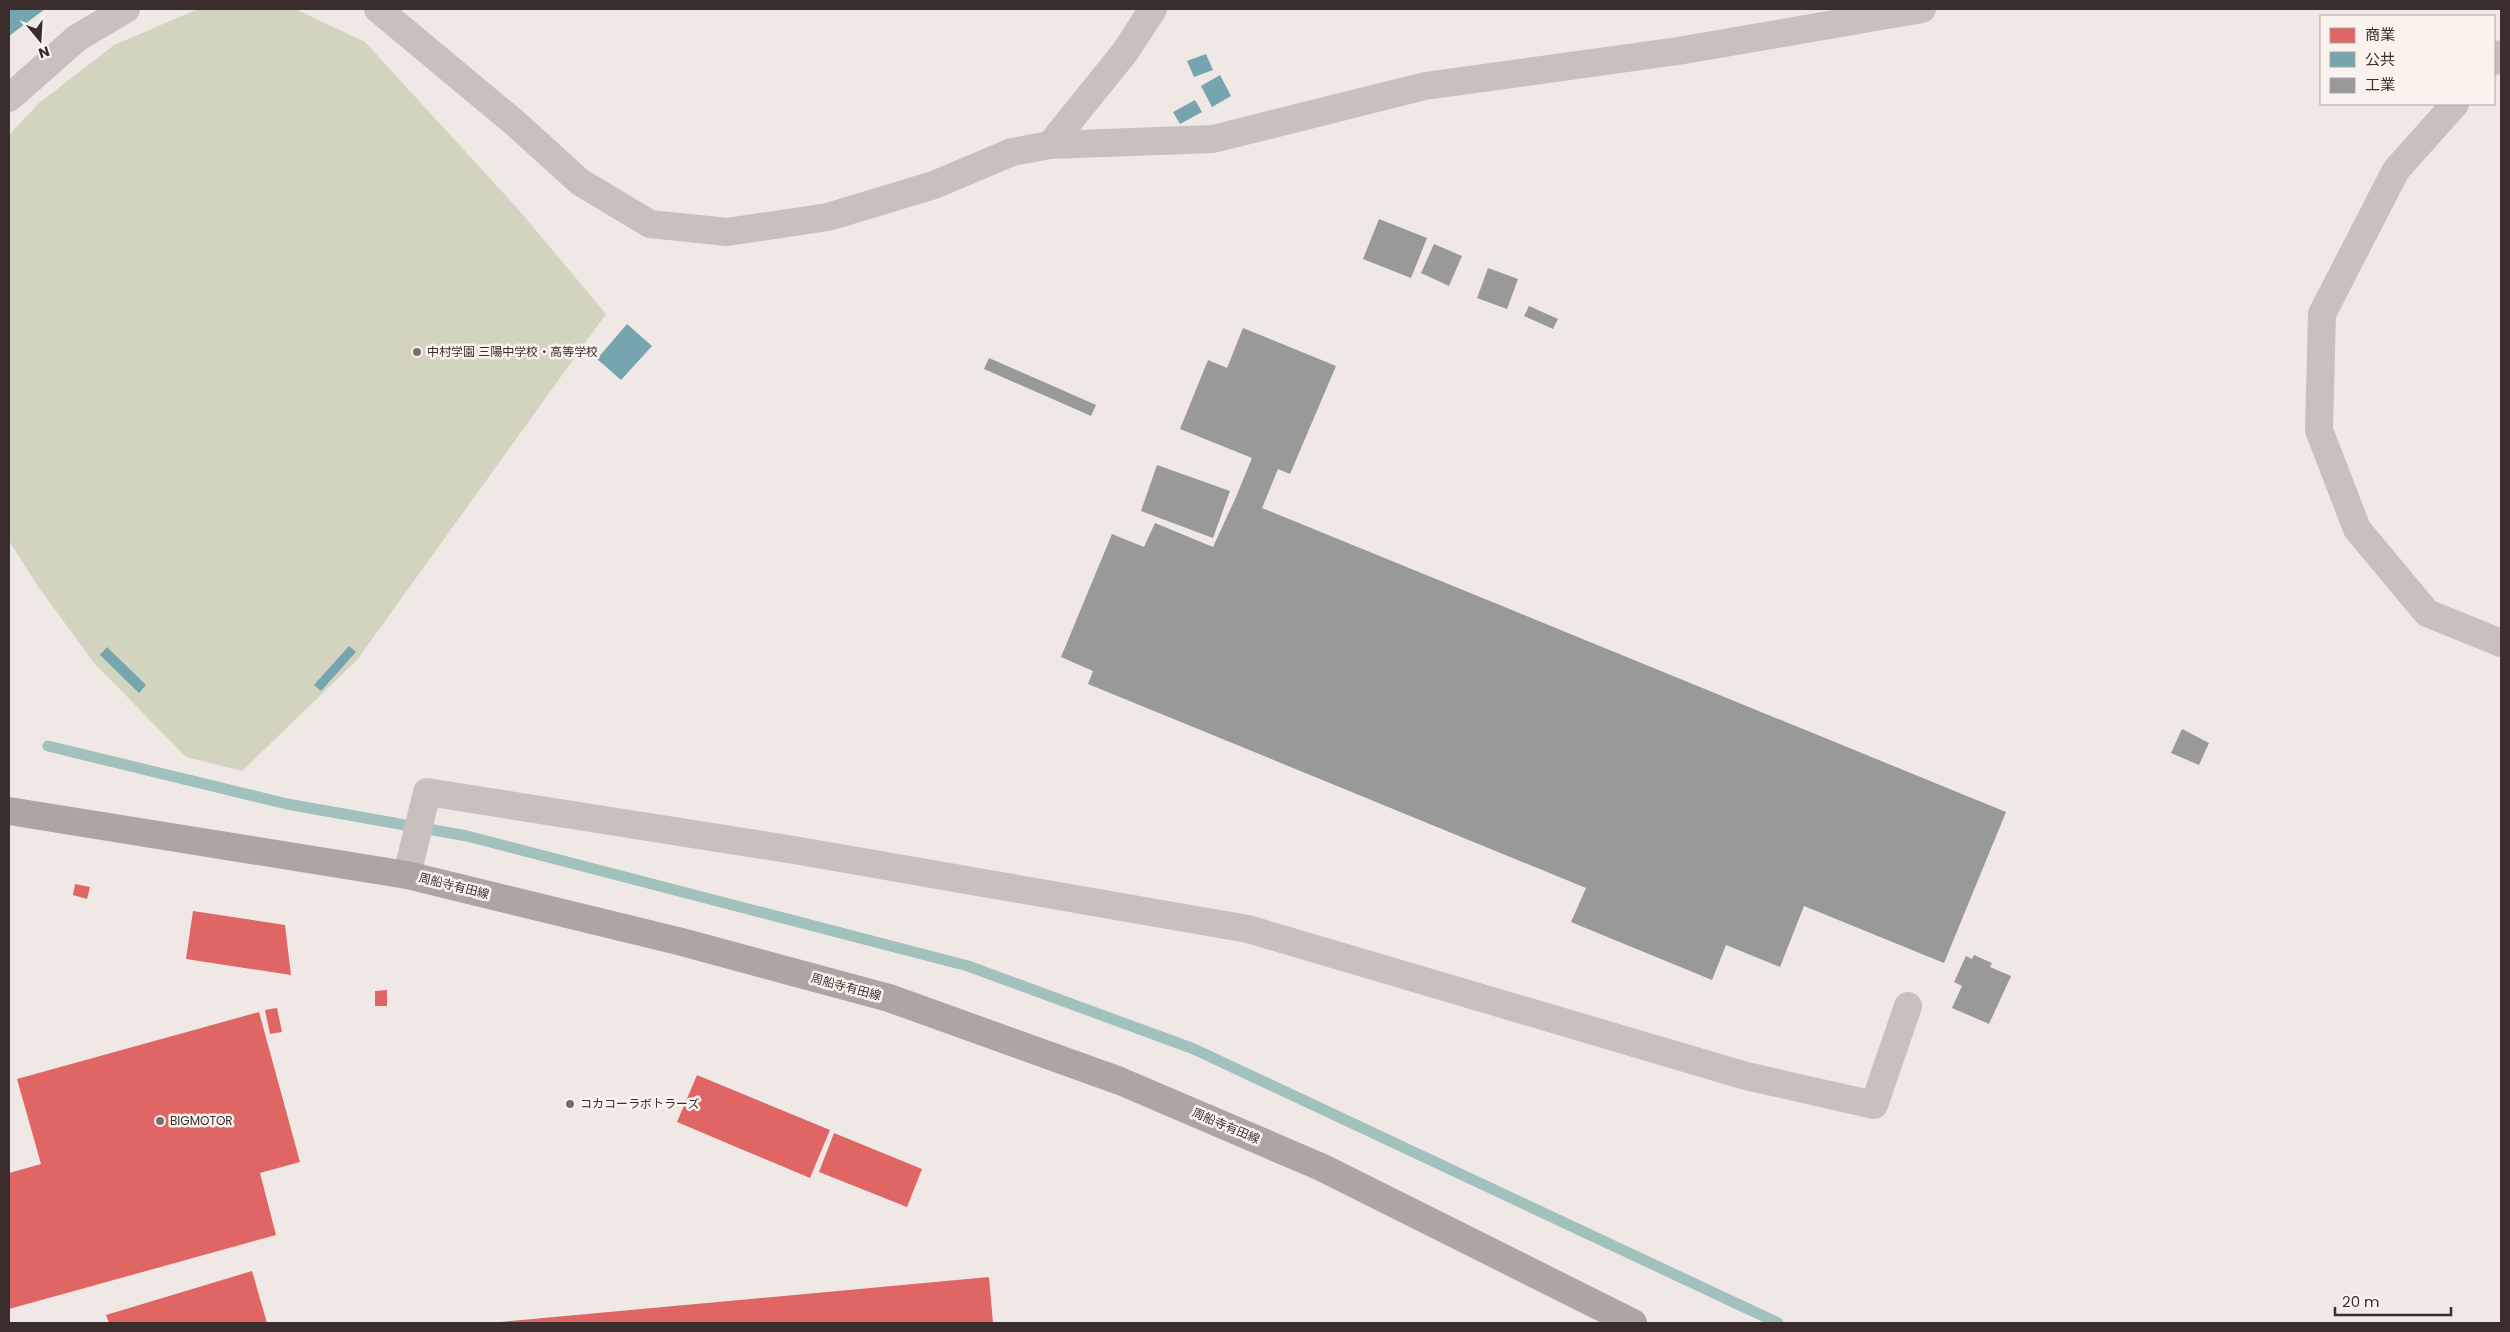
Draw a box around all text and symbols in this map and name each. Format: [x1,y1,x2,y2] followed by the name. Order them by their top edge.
[15,15,65,65] north arrow
[2320,15,2495,105] legend
[2365,24,2395,45] text: 商業
[36,41,52,64] text: N
[2365,49,2395,70] text: 公共
[2365,74,2395,95] text: 工業
[427,343,598,360] place label: 中村学園 三陽中学校・高等学校
[411,346,423,358] marker: 中村学園 三陽中学校・高等学校
[417,869,491,902] street label: 周船寺有田線
[809,969,883,1004] street label: 周船寺有田線
[580,1095,699,1112] place label: コカコーラボトラーズ
[564,1098,576,1110] marker: コカコーラボトラーズ
[1190,1104,1263,1147] street label: 周船寺有田線
[170,1112,233,1129] place label: BIGMOTOR
[154,1115,166,1127] marker: BIGMOTOR
[2335,1284,2451,1316] scale bar
[2342,1291,2380,1312] text: 20 m

